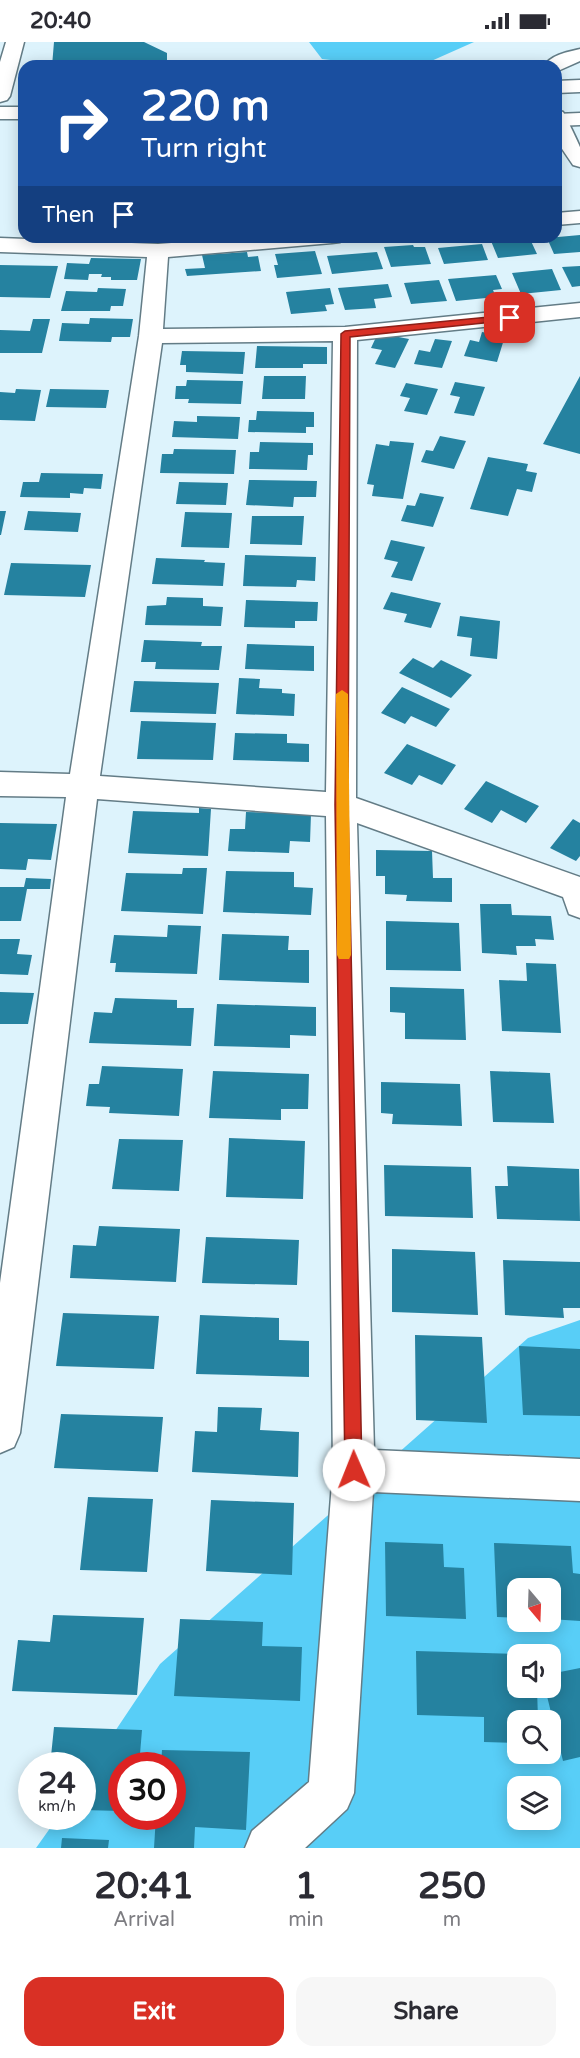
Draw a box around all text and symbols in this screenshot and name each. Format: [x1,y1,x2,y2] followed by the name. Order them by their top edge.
[30,8,91,34] text: 20:40
[141,81,270,132] text: 220 m
[42,84,120,162] icon: right
[141,132,267,165] text: Turn right
[107,198,140,231] icon: arrive
[42,202,95,228] text: Then
[484,292,535,343] pin
[493,301,526,334] icon: arrive
[322,1438,386,1502] position arrow
[507,1578,561,1632] north arrow
[507,1578,561,1830] map controls
[507,1644,561,1698] button: sound
[507,1710,561,1764] button: search
[108,1752,186,1830] speed limit sign: 30
[38,1765,76,1802] text: 24
[507,1776,561,1830] button: layers
[38,1797,76,1815] text: km/h
[94,1865,194,1908] text: 20:41
[295,1865,317,1908] text: 1
[418,1865,486,1908] text: 250
[113,1908,175,1932] text: Arrival
[288,1908,324,1932] text: min
[443,1908,461,1932] text: m
[24,1977,284,2046] button: Exit
[296,1977,556,2046] button: Share

